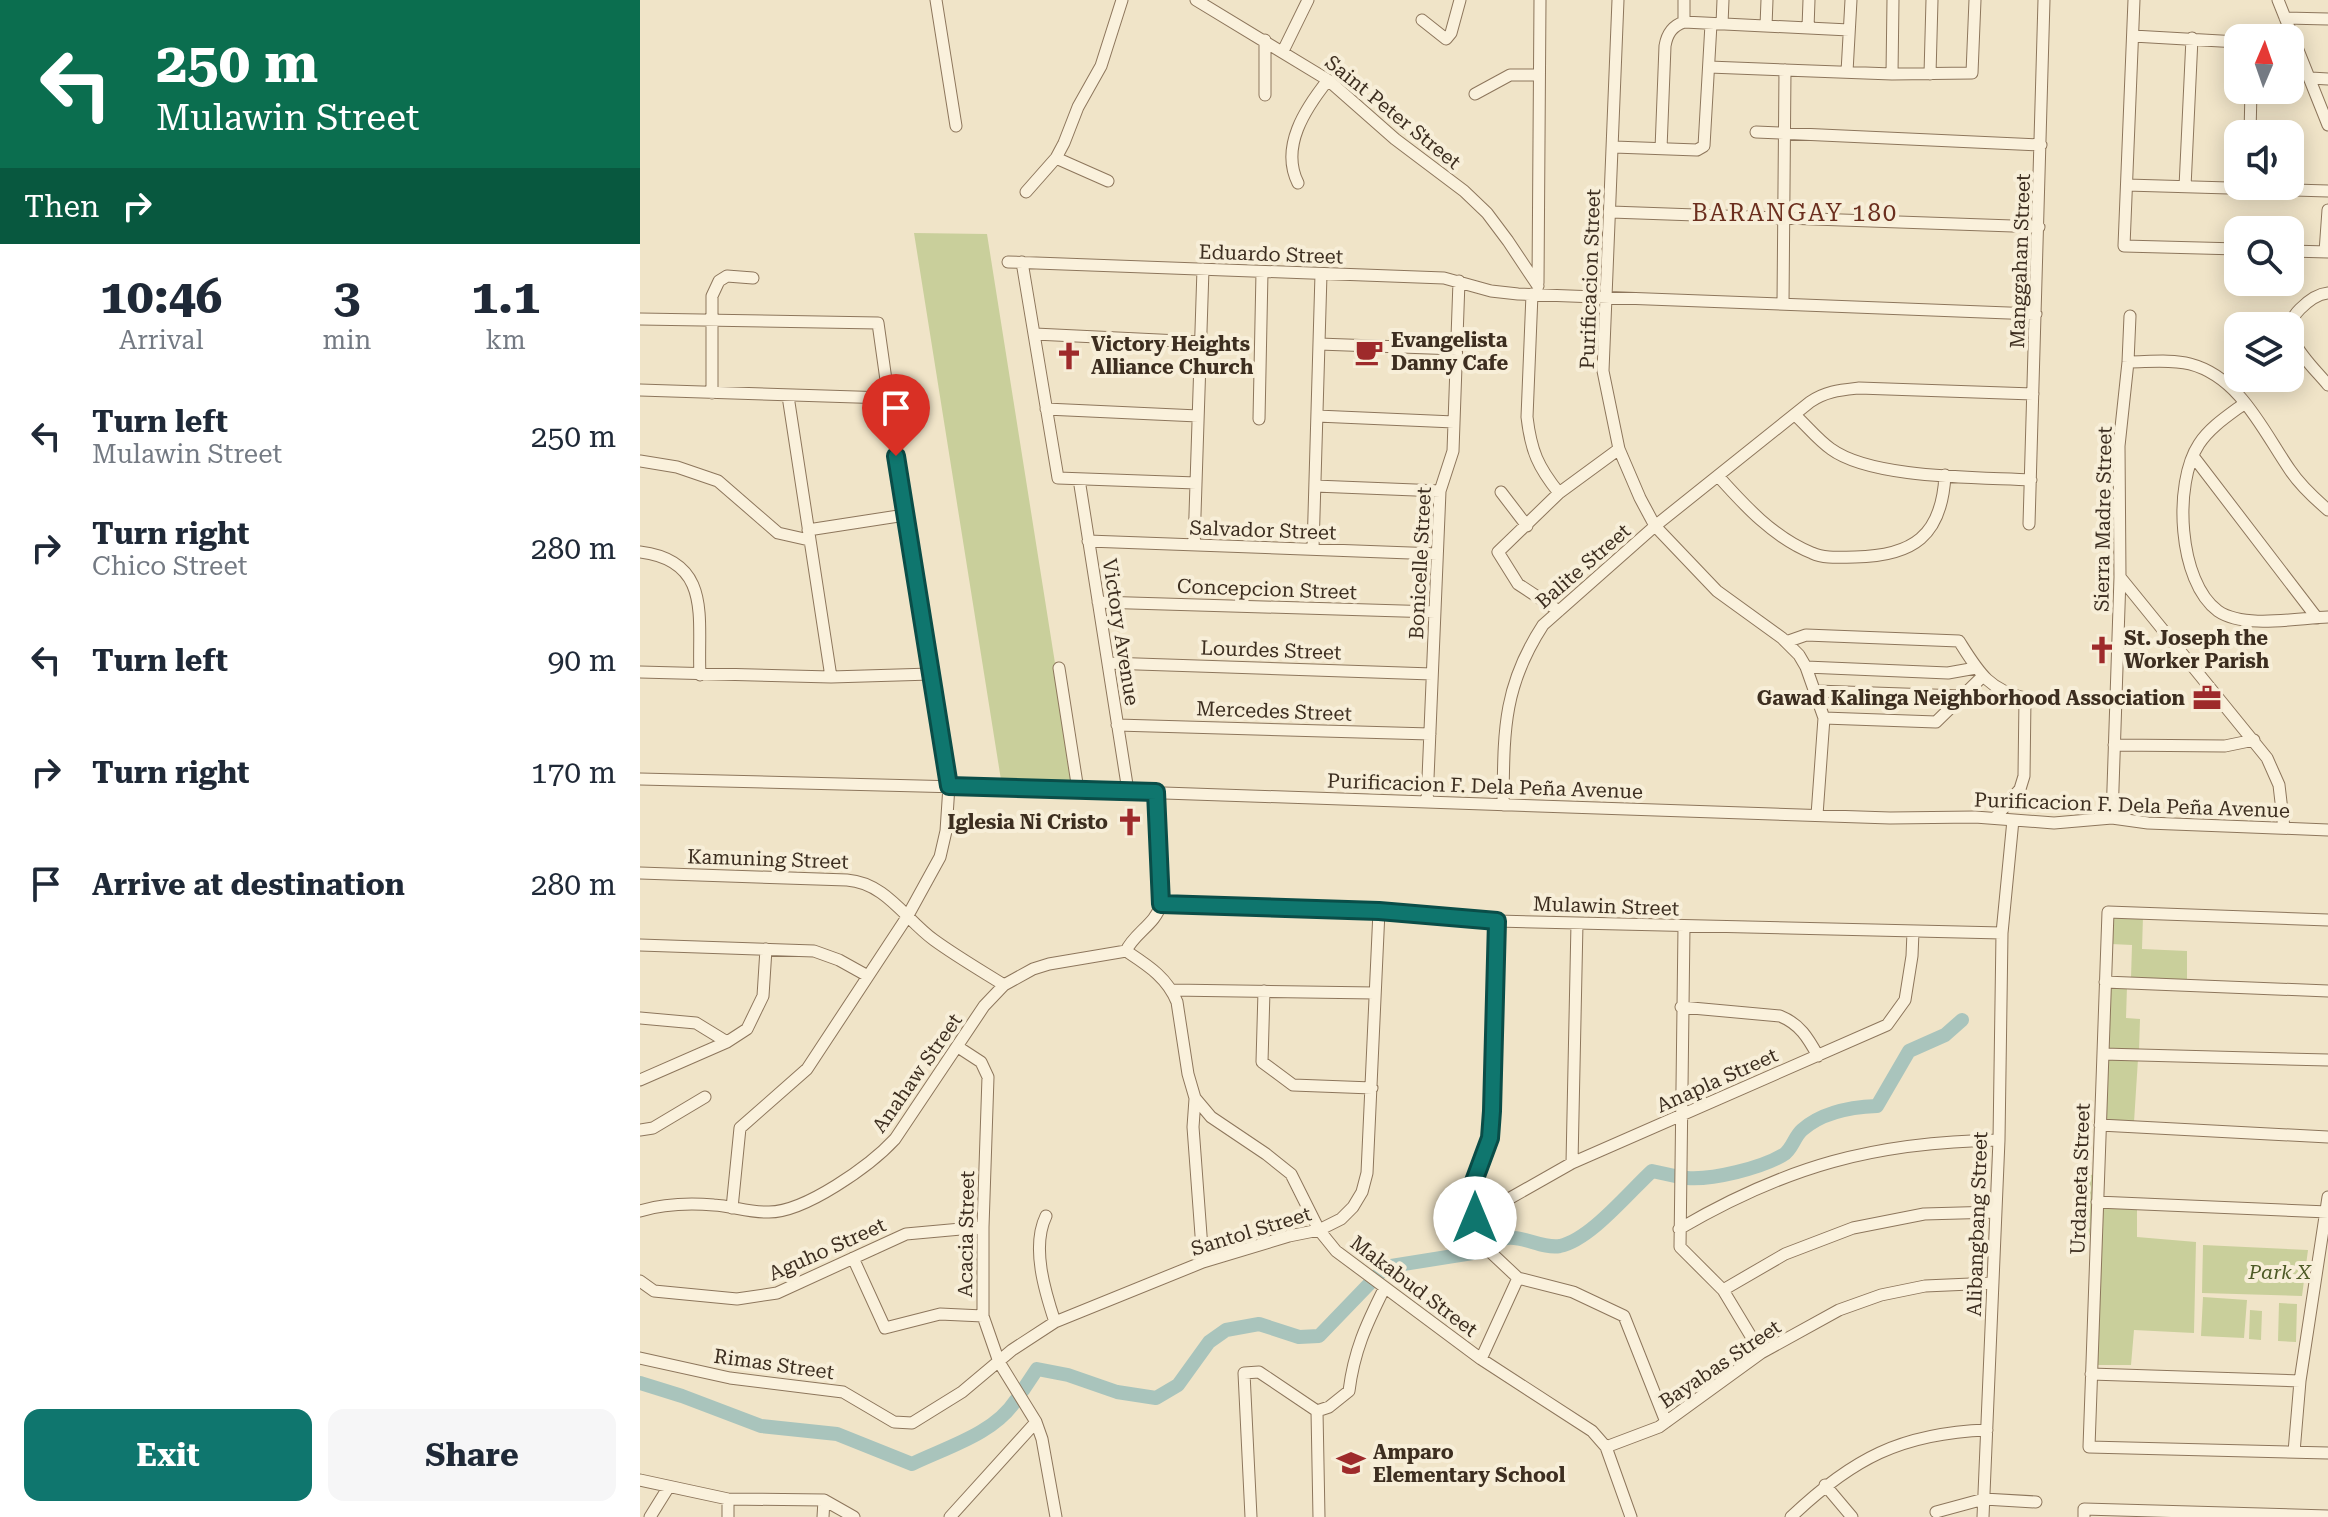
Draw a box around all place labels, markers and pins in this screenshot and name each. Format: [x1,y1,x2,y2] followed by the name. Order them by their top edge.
[1391,328,1508,375] place label: Evangelista Danny Cafe
[1091,332,1254,379] place label: Victory Heights Alliance Church
[1354,337,1384,367] cafe icon: Evangelista Danny Cafe
[1054,341,1084,371] church icon: Victory Heights Alliance Church
[862,374,930,456] pin
[2124,626,2270,673] place label: St. Joseph the Worker Parish
[2087,635,2117,665] church icon: St. Joseph the Worker Parish
[2192,683,2222,713] office icon: Gawad Kalinga Neighborhood Association
[1757,686,2186,710] place label: Gawad Kalinga Neighborhood Association
[1115,807,1145,837] church icon: Iglesia Ni Cristo
[947,810,1108,834] place label: Iglesia Ni Cristo
[1373,1440,1566,1487] place label: Amparo Elementary School
[1336,1448,1366,1478] school or university icon: Amparo Elementary School

